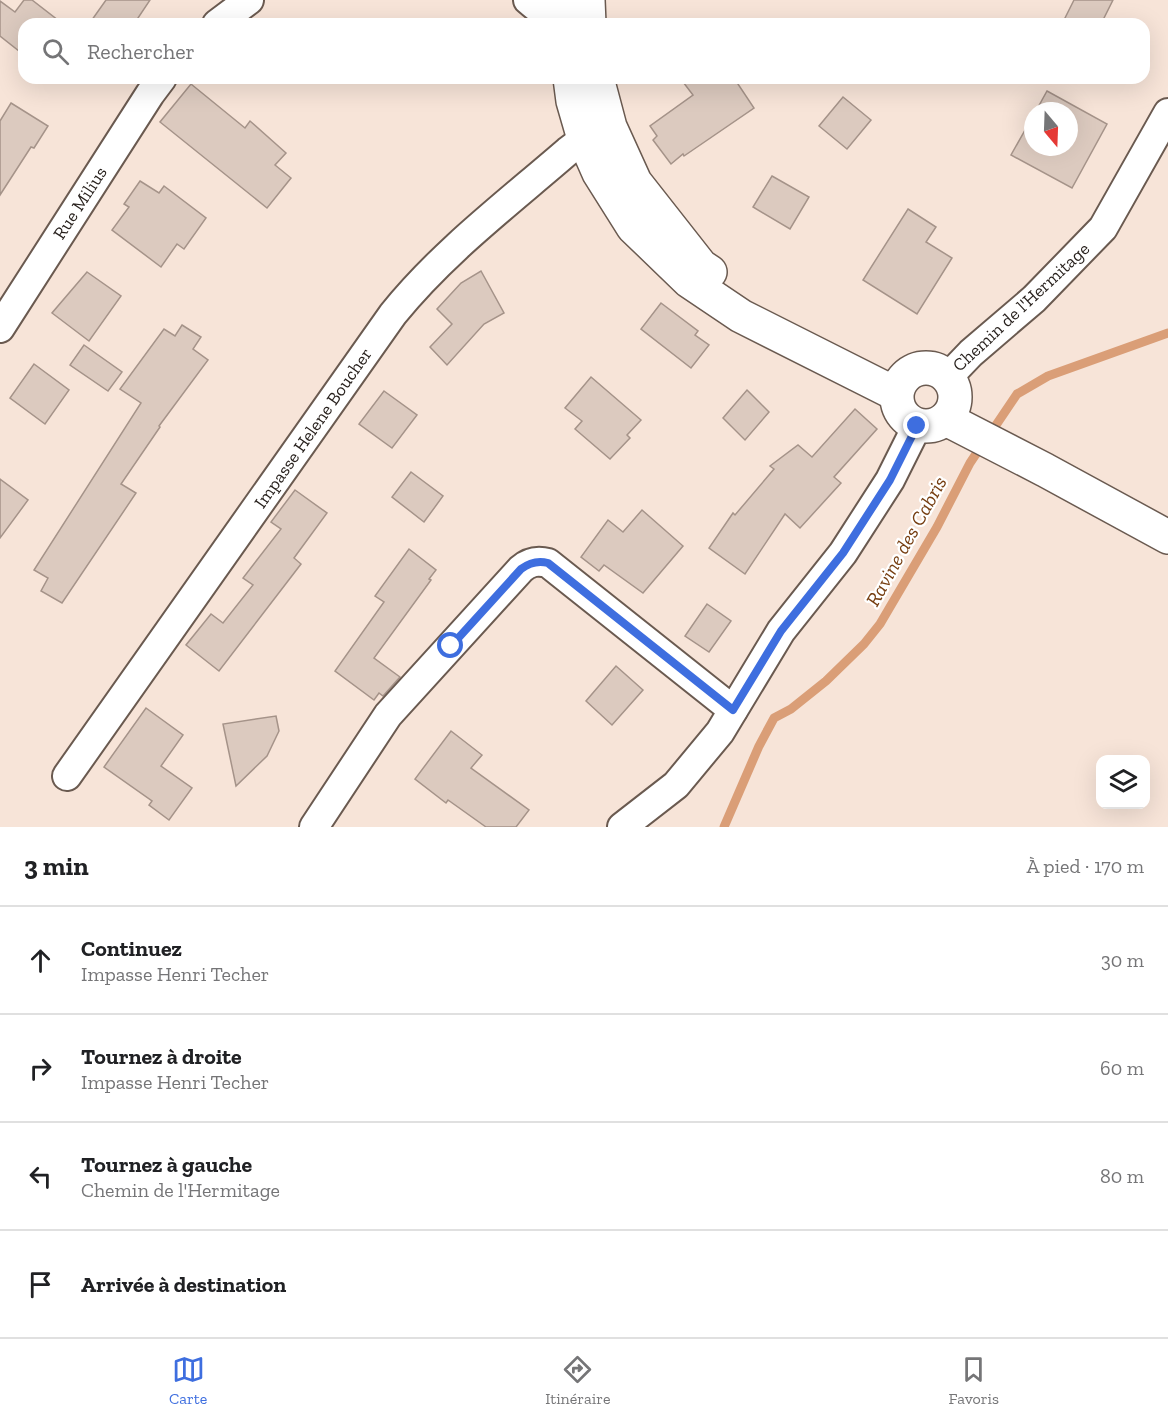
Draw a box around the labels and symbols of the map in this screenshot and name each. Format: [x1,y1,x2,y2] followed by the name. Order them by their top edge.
[1024,102,1078,156] north arrow
[48,162,112,244] street label: Rue Milius
[948,238,1094,376] street label: Chemin de l'Hermitage
[249,344,377,512] street label: Impasse Helene Boucher
[903,412,929,438] route end
[860,472,952,610] water label: Ravine des Cabris
[437,632,463,658] route start

